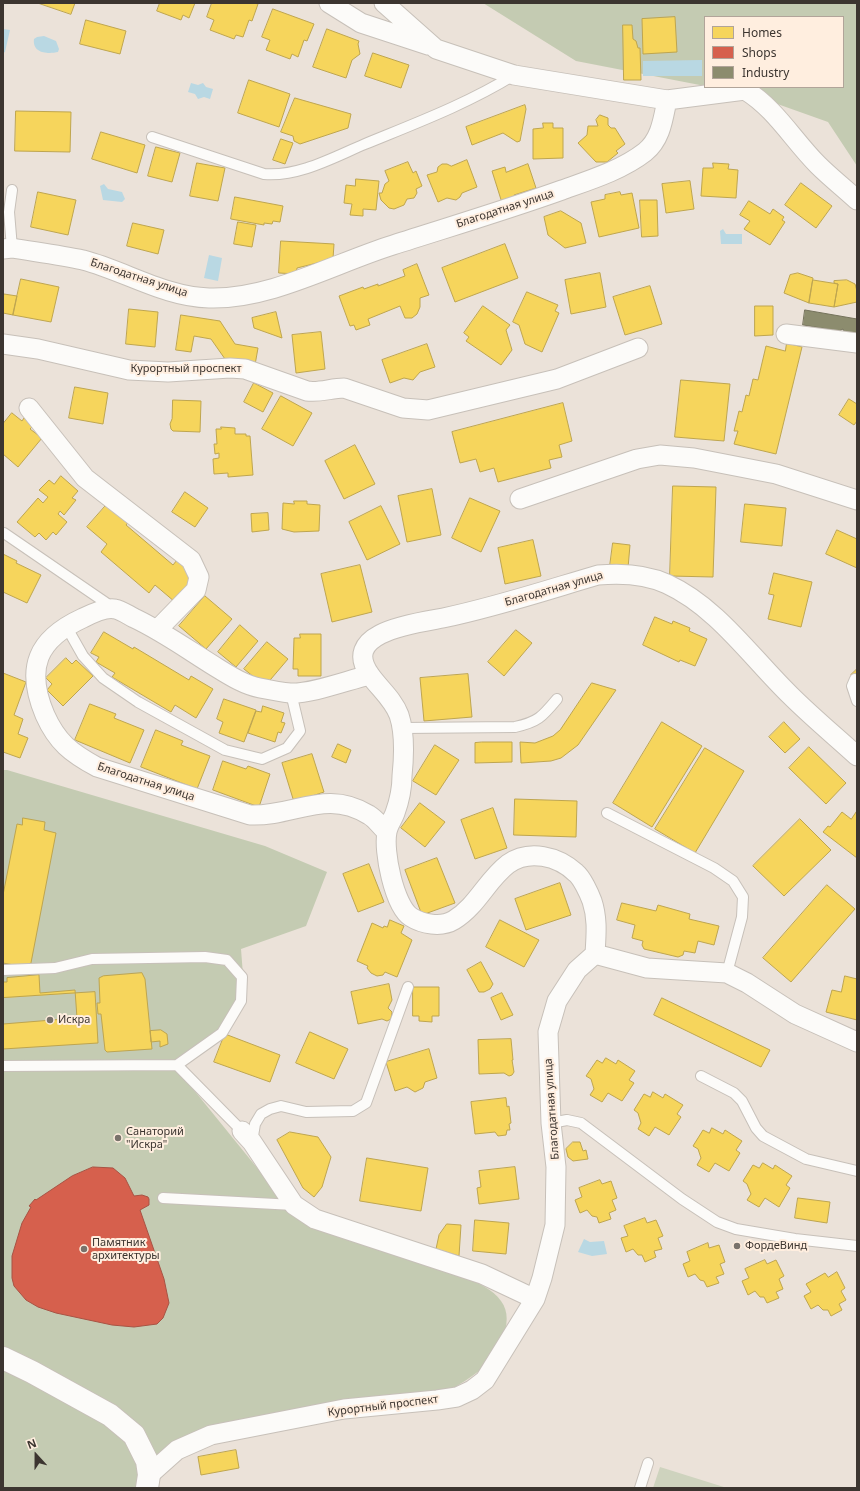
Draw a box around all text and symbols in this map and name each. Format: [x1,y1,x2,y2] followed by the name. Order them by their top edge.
[704,16,844,88] legend
[742,24,782,41] text: Homes
[742,44,776,61] text: Shops
[742,64,789,81] text: Industry
[455,187,555,231] street label: Благодатная улица
[89,256,189,300] street label: Благодатная улица
[130,362,242,376] street label: Курортный проспект
[503,569,605,609] street label: Благодатная улица
[96,760,196,804] street label: Благодатная улица
[58,1013,90,1027] place label: Искра
[45,1015,55,1025] marker: Искра
[542,1058,562,1160] street label: Благодатная улица
[126,1125,184,1151] place label: Санаторий "Искра"
[113,1133,123,1143] marker: Санаторий "Искра"
[92,1236,160,1262] place label: Памятник архитектуры
[745,1239,807,1253] place label: ФордеВинд
[732,1241,742,1251] marker: ФордеВинд
[79,1244,89,1254] marker: Памятник архитектуры
[327,1393,439,1419] street label: Курортный проспект
[16,1435,56,1475] north arrow
[25,1435,38,1452] text: N

